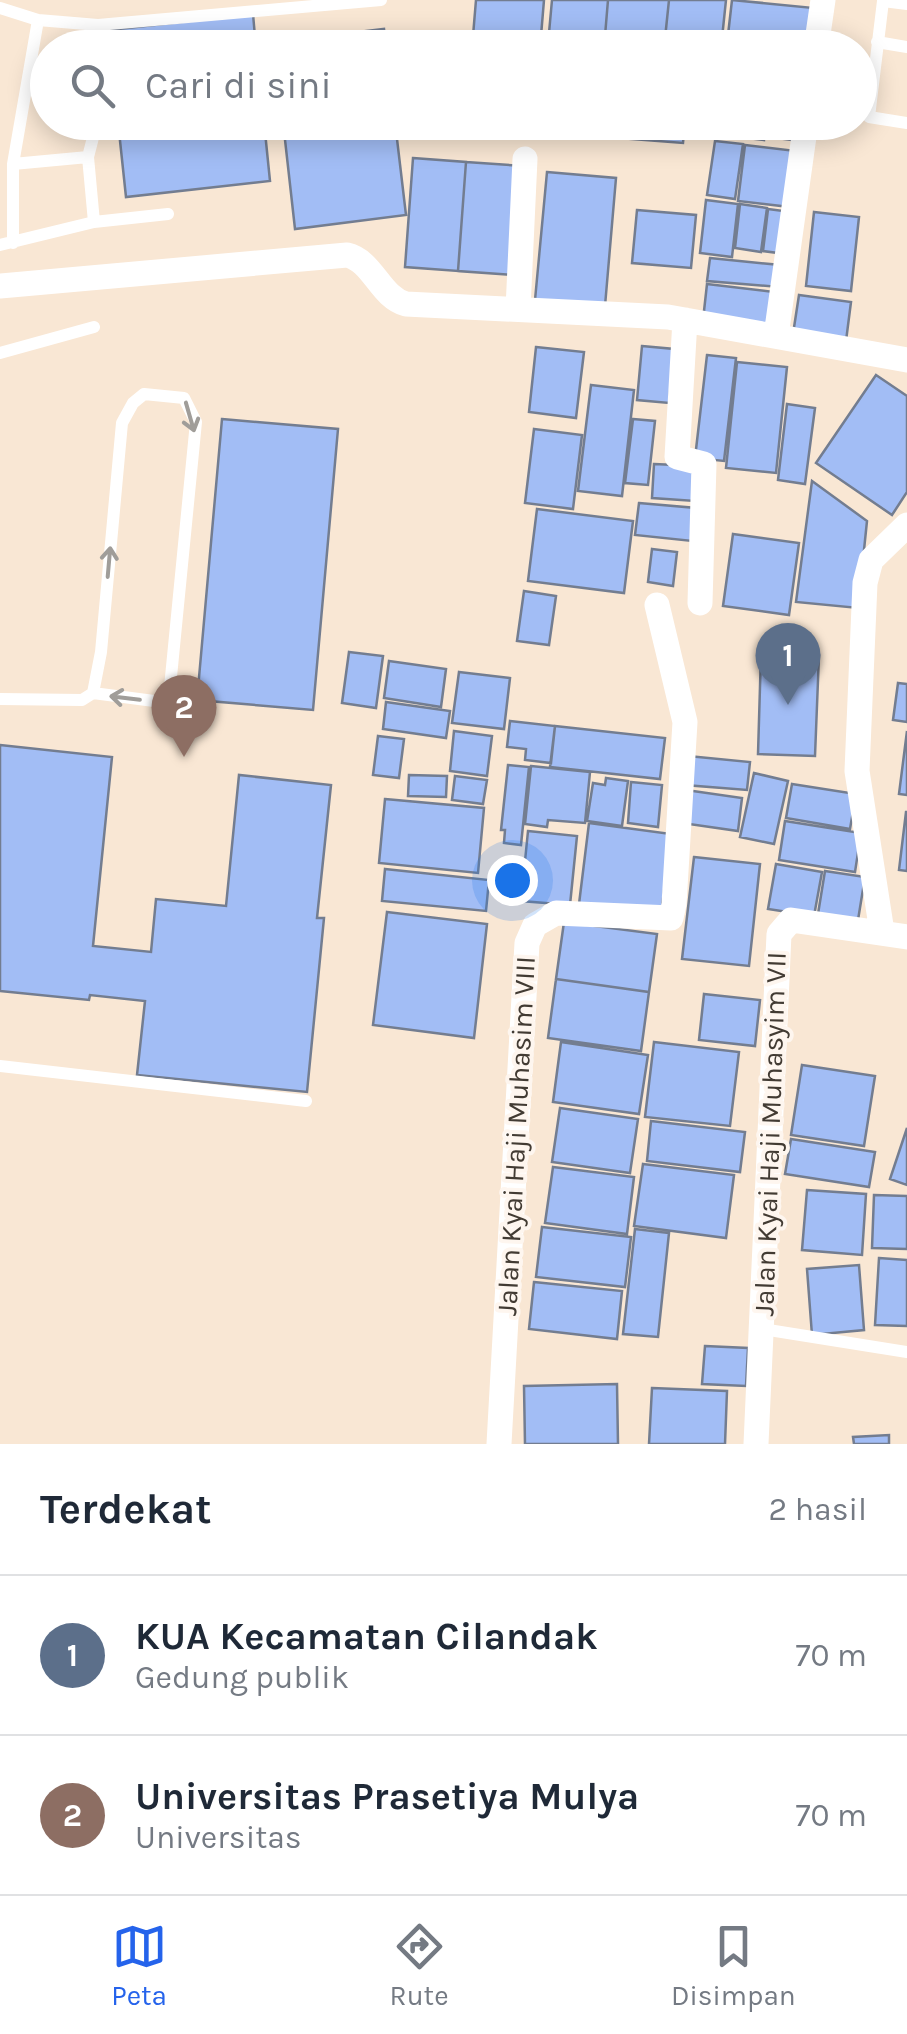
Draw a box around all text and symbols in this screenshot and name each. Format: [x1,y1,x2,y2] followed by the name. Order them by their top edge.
[30,30,877,140] search box
[65,58,120,113] icon: search
[145,63,332,108] text: Cari di sini
[181,401,200,432] one-way arrow
[100,547,119,579] one-way arrow
[756,622,820,705] pin: 1
[152,674,216,757] pin: 2
[109,688,141,706] one-way arrow
[487,855,538,906] your location
[747,951,793,1317] street label: Jalan Kyai Haji Muhasyim VII
[490,955,542,1317] street label: Jalan Kyai Haji Muhasim VIII
[40,1484,212,1534] text: Terdekat
[769,1491,867,1528] text: 2 hasil
[135,1614,598,1659] text: KUA Kecamatan Cilandak
[67,1637,78,1674] text: 1
[795,1637,867,1674] text: 70 m
[135,1659,349,1696] text: Gedung publik
[135,1774,639,1819] text: Universitas Prasetiya Mulya
[63,1797,82,1834] text: 2
[795,1797,867,1834] text: 70 m
[135,1819,302,1856] text: Universitas
[111,1919,167,2012] tab: Peta
[390,1919,449,2012] tab: Rute
[671,1919,796,2012] tab: Disimpan

